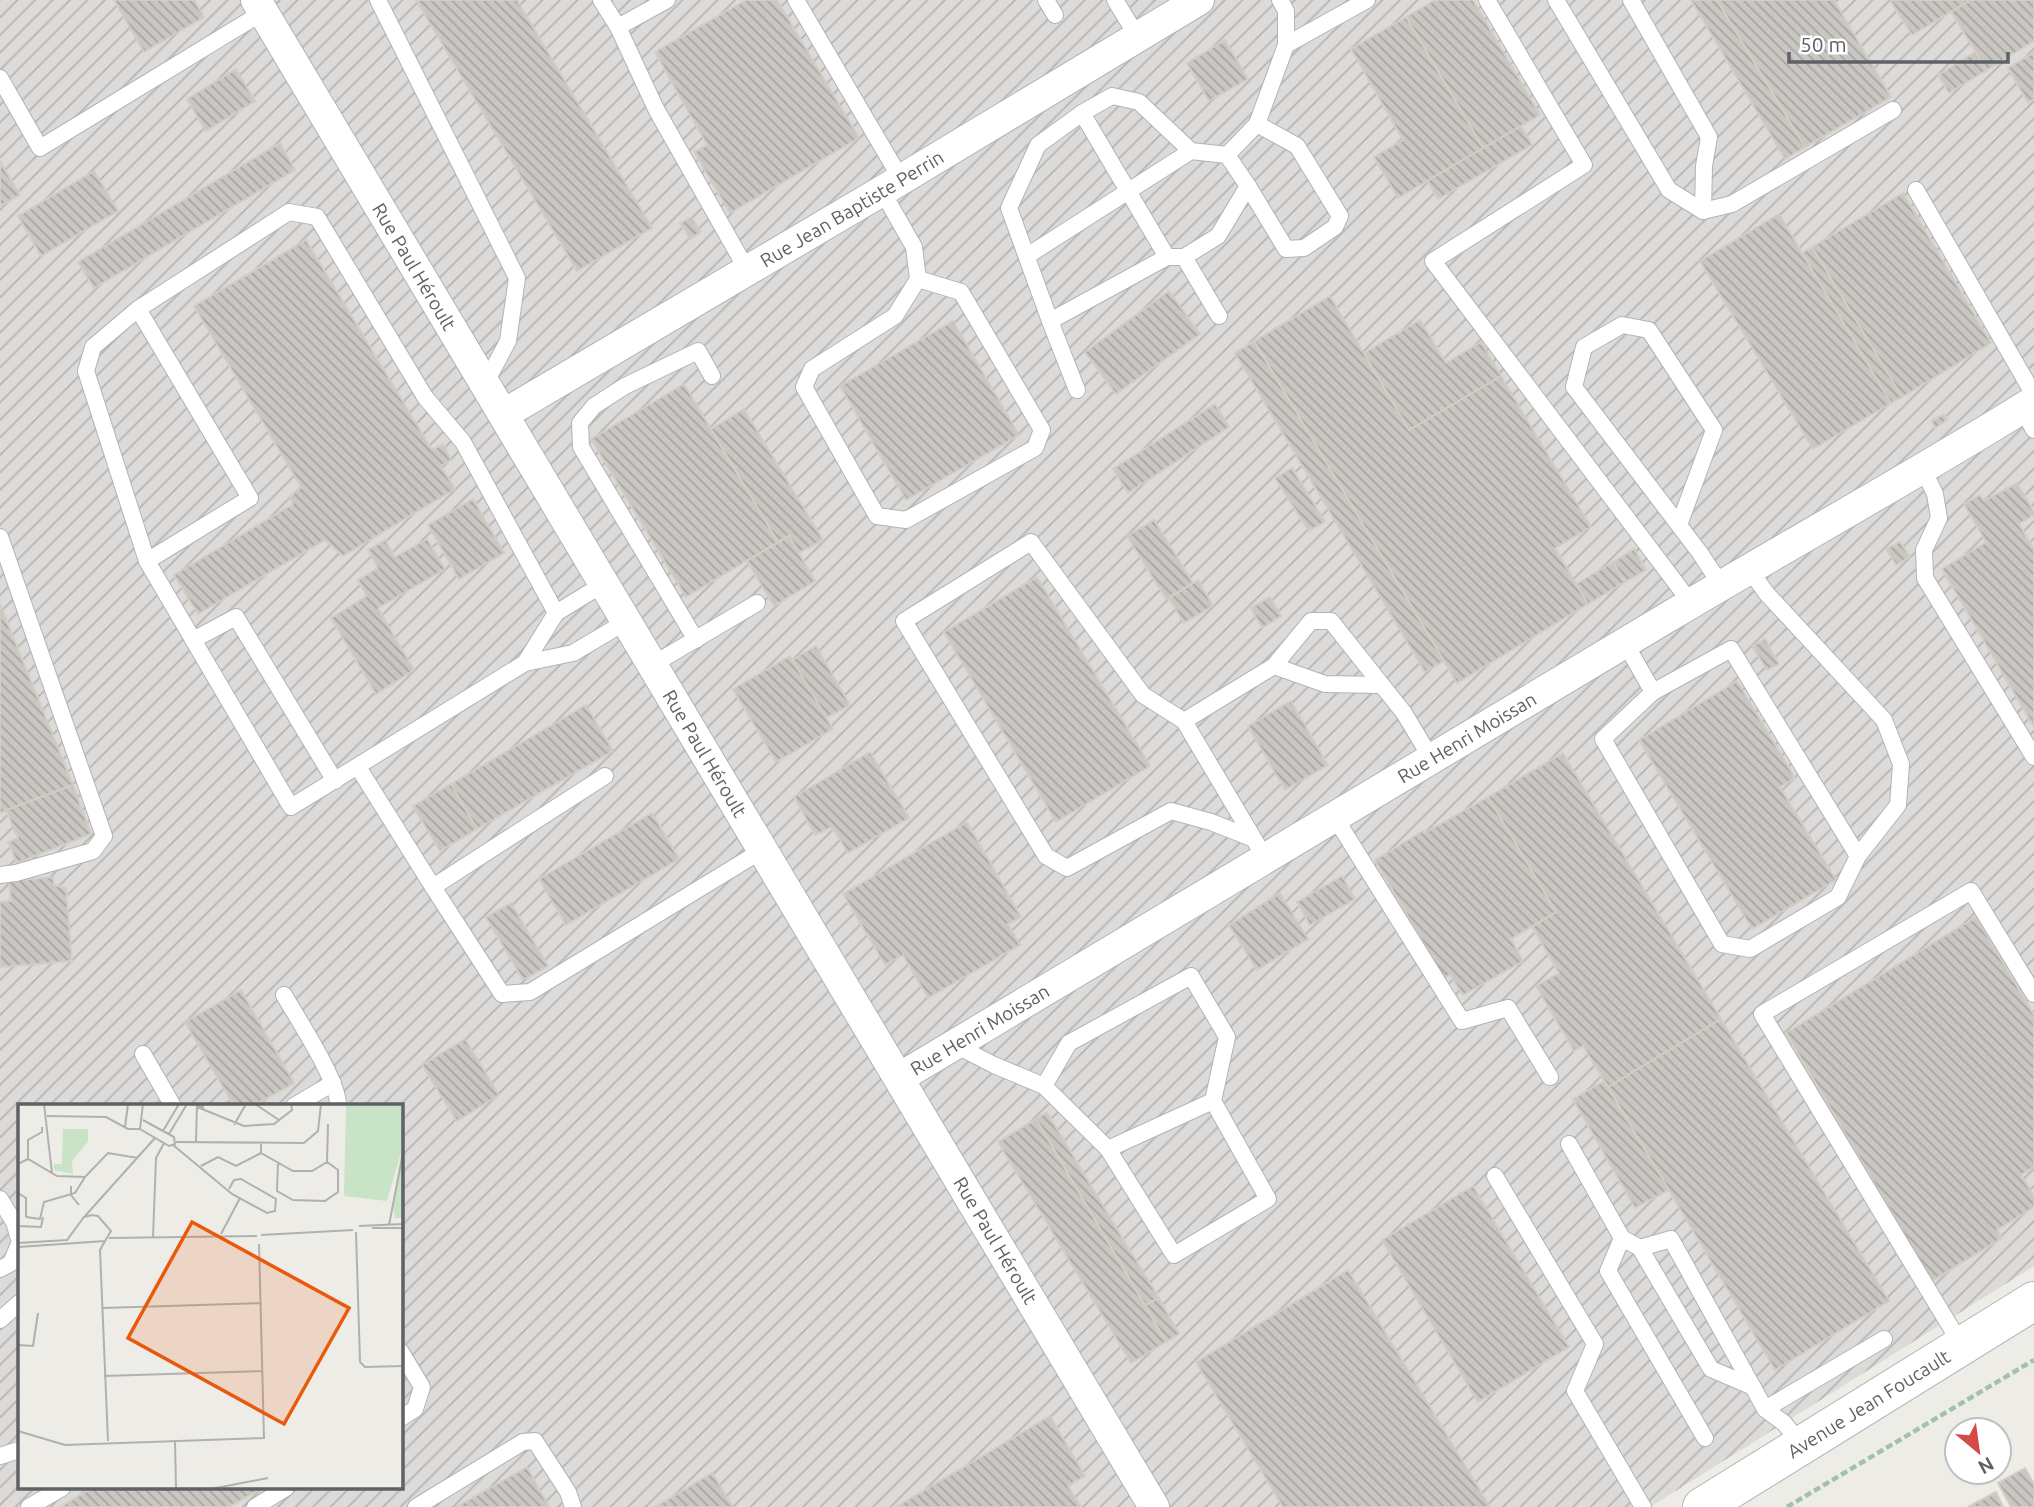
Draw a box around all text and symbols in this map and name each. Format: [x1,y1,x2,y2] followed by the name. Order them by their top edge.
[1789,21,2008,65] scale bar
[1800,32,1847,56] text: 50 m
[756,146,947,271] street label: Rue Jean Baptiste Perrin
[368,199,461,335] street label: Rue Paul Héroult
[659,686,752,821] street label: Rue Paul Héroult
[1393,687,1540,787] street label: Rue Henri Moissan
[906,980,1053,1080] street label: Rue Henri Moissan
[18,1104,402,1490] inset map
[949,1173,1042,1308] street label: Rue Paul Héroult
[1783,1345,1954,1462] street label: Avenue Jean Foucault
[1943,1416,2013,1486] north arrow
[1975,1453,1998,1479] text: N

